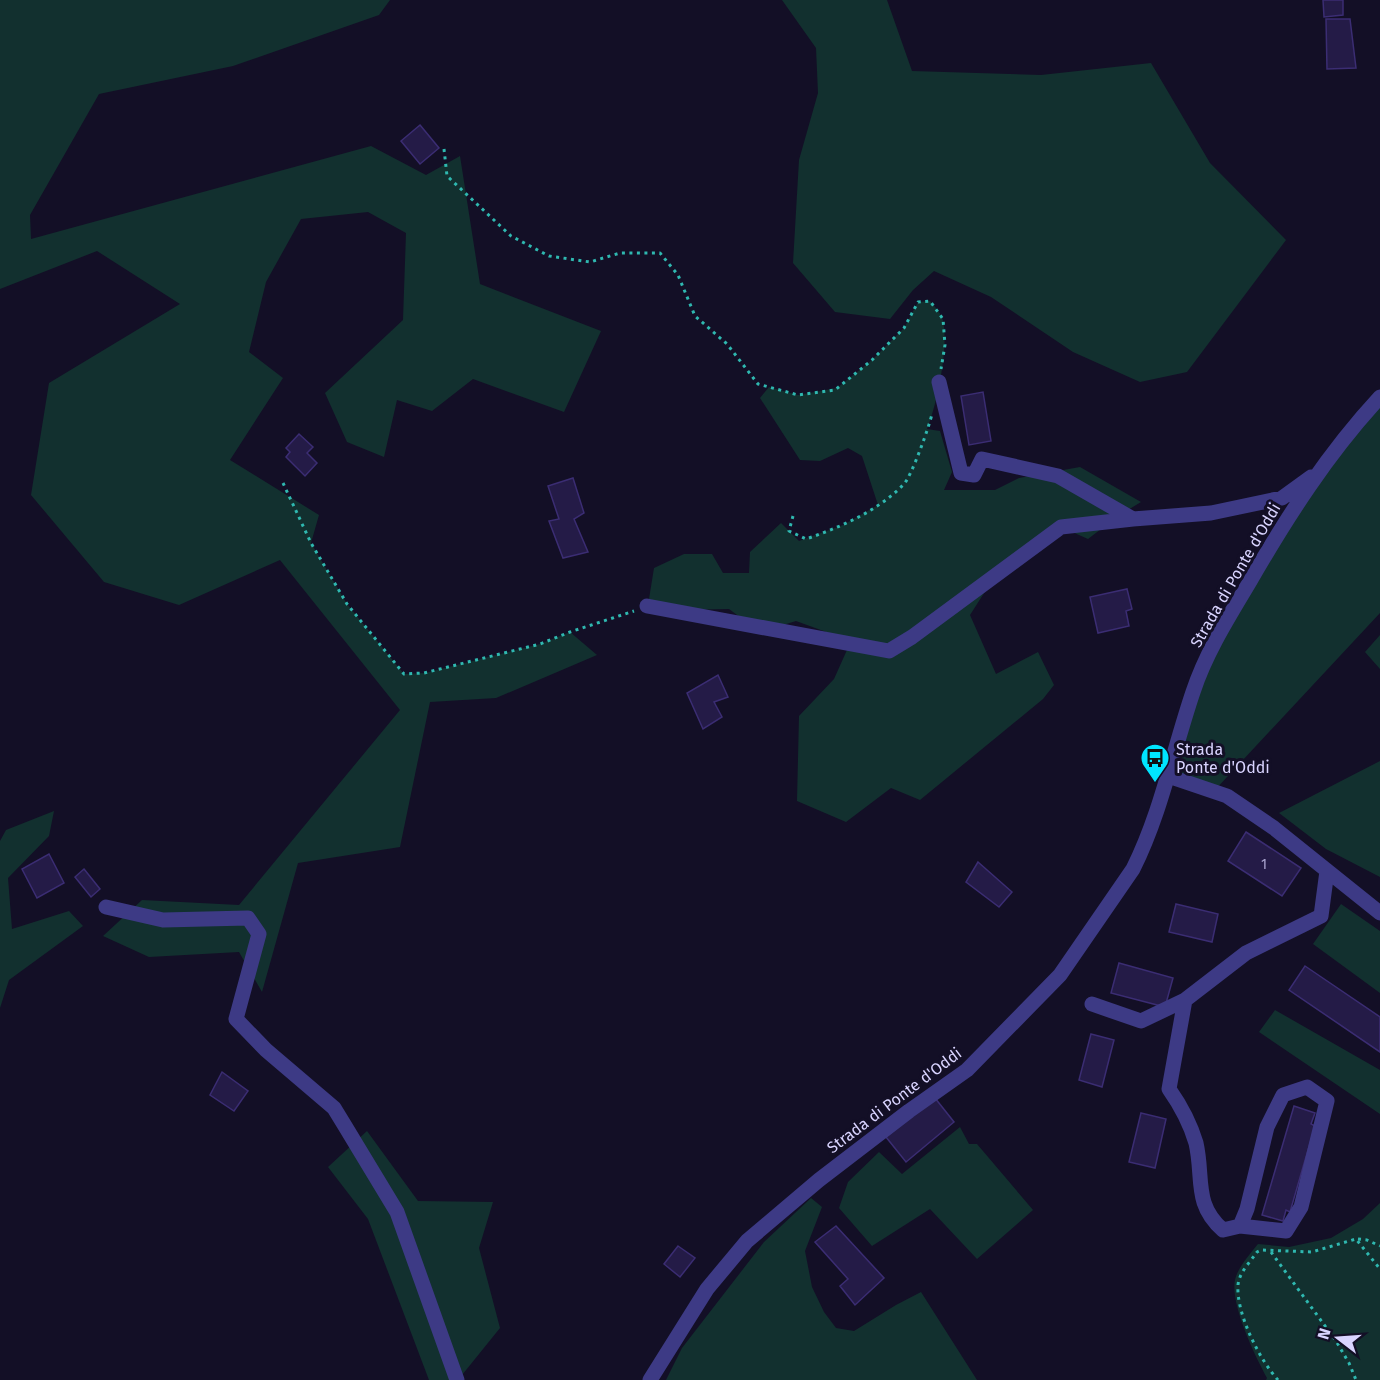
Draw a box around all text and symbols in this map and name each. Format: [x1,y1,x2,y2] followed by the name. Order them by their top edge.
[1186,500,1285,651] street label: Strada di Ponte d'Oddi
[1176,740,1270,777] place label: Strada Ponte d'Oddi
[1139,742,1171,784] bus stop icon: Strada Ponte d'Oddi
[1261,856,1267,873] house number: 1
[823,1044,965,1157] street label: Strada di Ponte d'Oddi
[1308,1308,1368,1368] north arrow
[1313,1326,1335,1342] text: N

